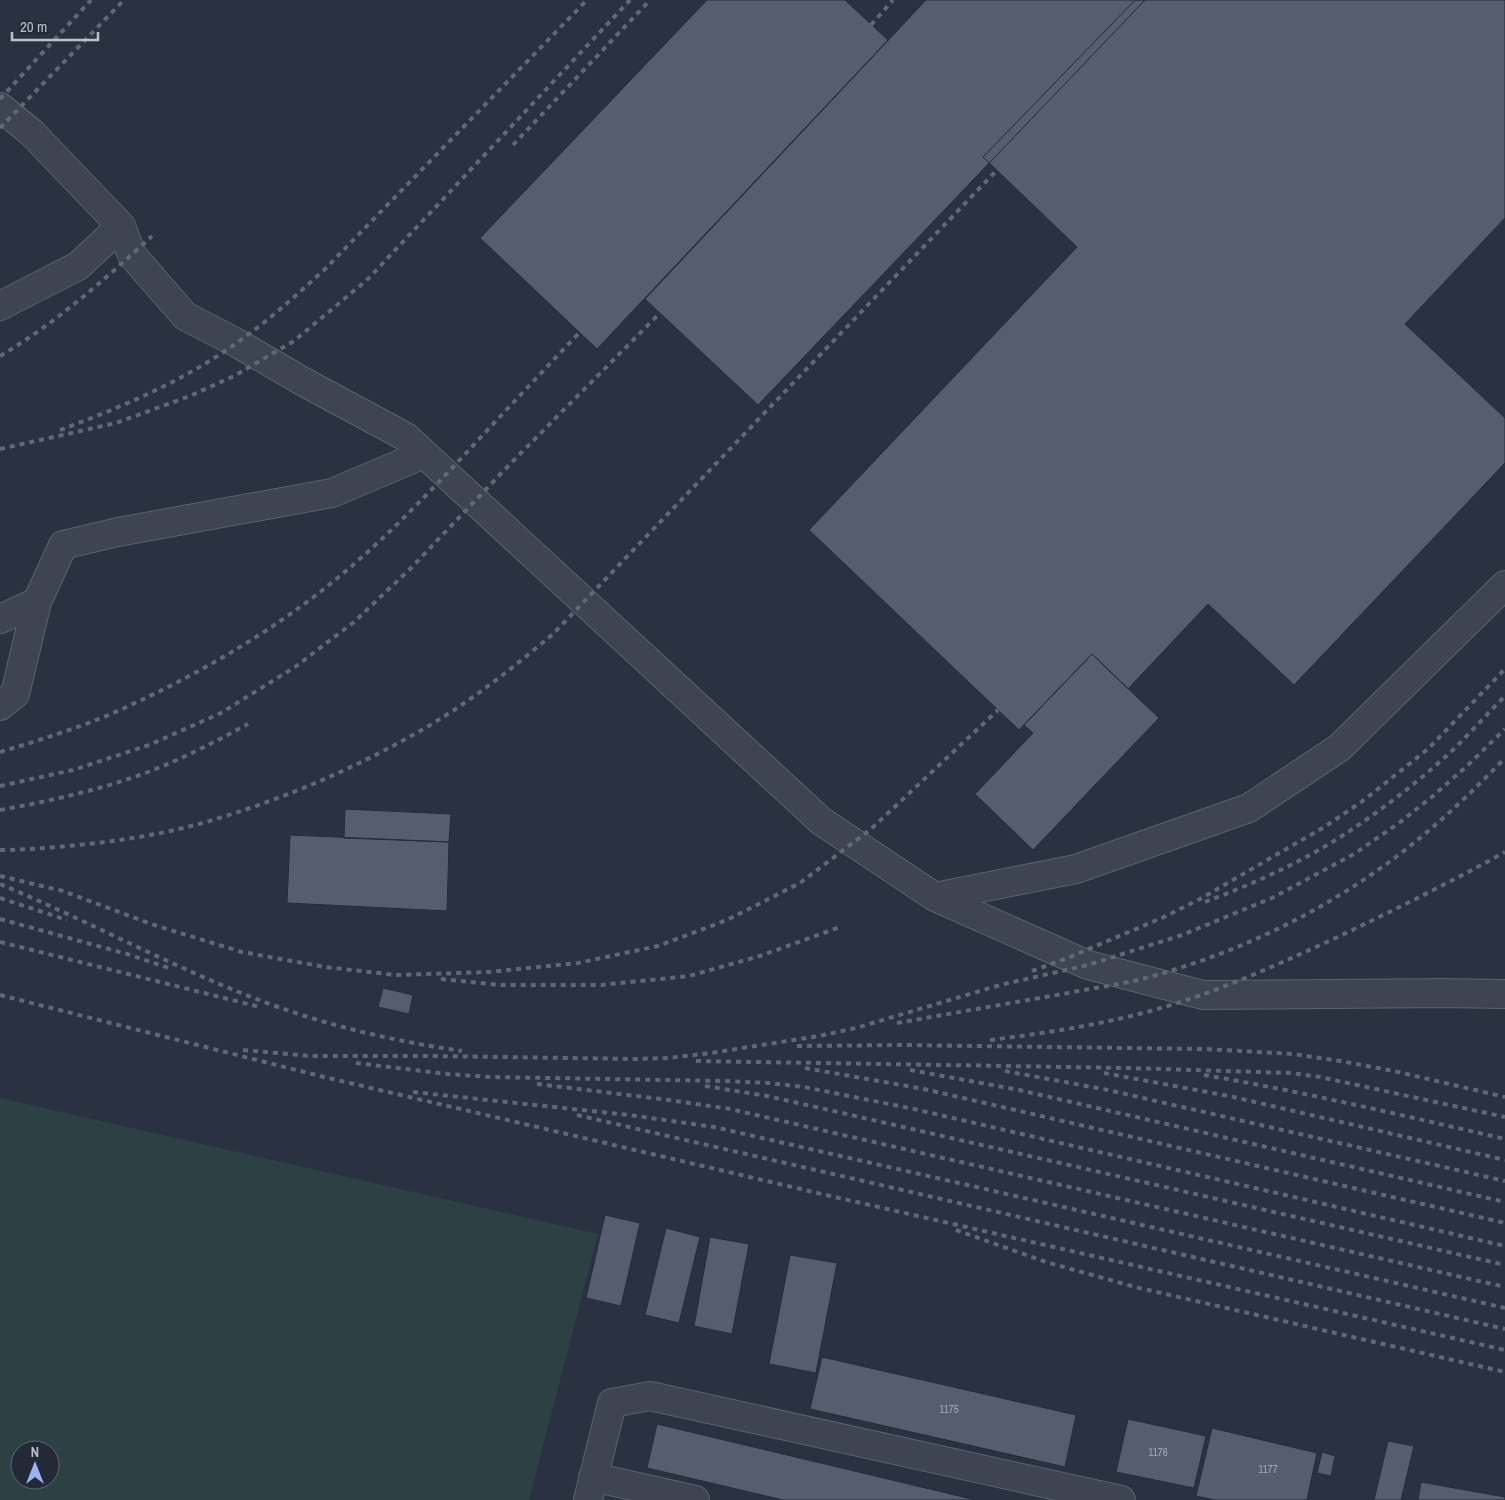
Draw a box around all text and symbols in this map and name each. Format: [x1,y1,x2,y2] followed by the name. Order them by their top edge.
[12,10,99,42] scale bar
[20,16,47,37] text: 20 m
[939,1402,959,1416] house number: 1175
[10,1440,60,1490] north arrow
[31,1443,39,1461] text: N
[1148,1445,1168,1459] house number: 1176
[1258,1462,1278,1476] house number: 1177

